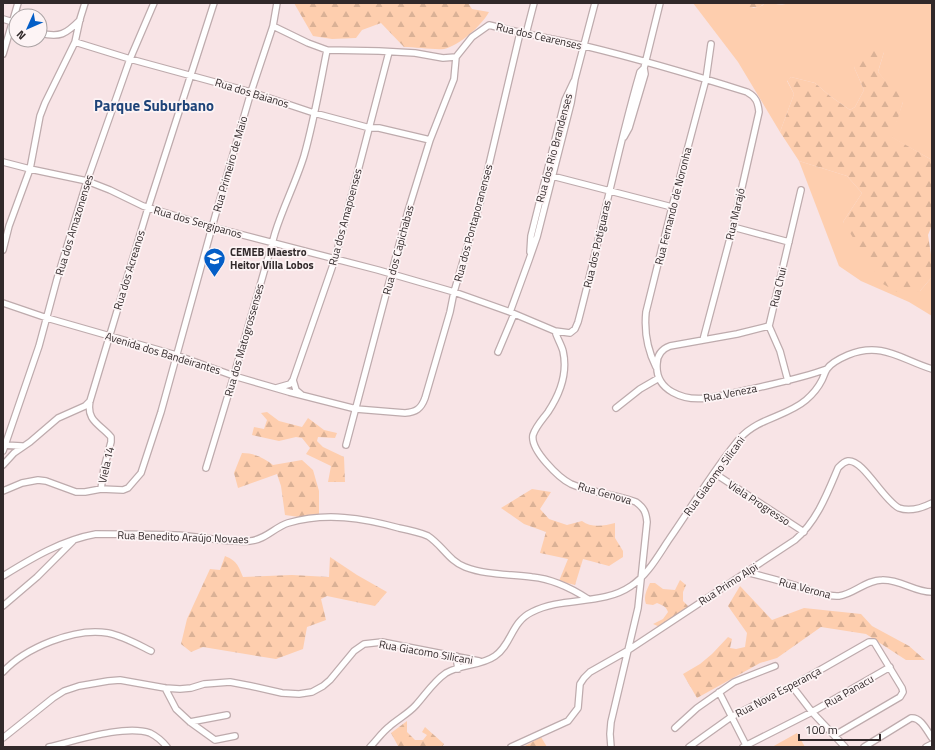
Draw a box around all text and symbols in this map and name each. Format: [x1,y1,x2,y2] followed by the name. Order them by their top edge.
[8,8,48,48] north arrow
[495,18,583,54] street label: Rua dos Cearenses
[13,27,29,43] text: N
[213,74,291,112] street label: Rua dos Baianos
[532,92,576,204] street label: Rua dos Rio Brandenses
[94,94,214,117] district label: Parque Suburbano
[209,114,251,214] street label: Rua Primeiro de Maio
[651,145,695,266] street label: Rua Fernando de Noronha
[450,162,496,284] street label: Rua dos Pontaporanenses
[324,167,366,267] street label: Rua dos Amapoenses
[51,173,97,277] street label: Rua dos Amazonenses
[721,186,749,242] street label: Rua Marajó
[579,199,615,289] street label: Rua dos Potiguaras
[152,202,244,242] street label: Rua dos Sergipanos
[378,203,418,297] street label: Rua dos Capichabas
[109,228,149,312] street label: Rua dos Acreanos
[230,244,314,273] place label: CEMEB Maestro Heitor Villa Lobos
[202,245,228,278] school or university icon: CEMEB Maestro Heitor Villa Lobos
[766,265,790,309] street label: Rua Chui
[220,282,268,398] street label: Rua dos Matogrossenses
[103,328,223,378] street label: Avenida dos Bandeirantes
[702,380,759,406] street label: Rua Veneza
[680,433,748,519] street label: Rua Giacomo Silicani
[94,445,118,485] street label: Viela 14
[725,477,794,529] street label: Viela Progresso
[576,478,634,508] street label: Rua Genova
[117,527,249,547] street label: Rua Benedito Araújo Novaes
[695,559,761,609] street label: Rua Primo Alpi
[777,573,833,603] street label: Rua Verona
[378,636,474,668] street label: Rua Giacomo Silicani
[732,662,824,721] street label: Rua Nova Esperança
[821,670,877,712] street label: Rua Panacu
[799,716,880,742] scale bar
[805,720,838,739] text: 100 m

